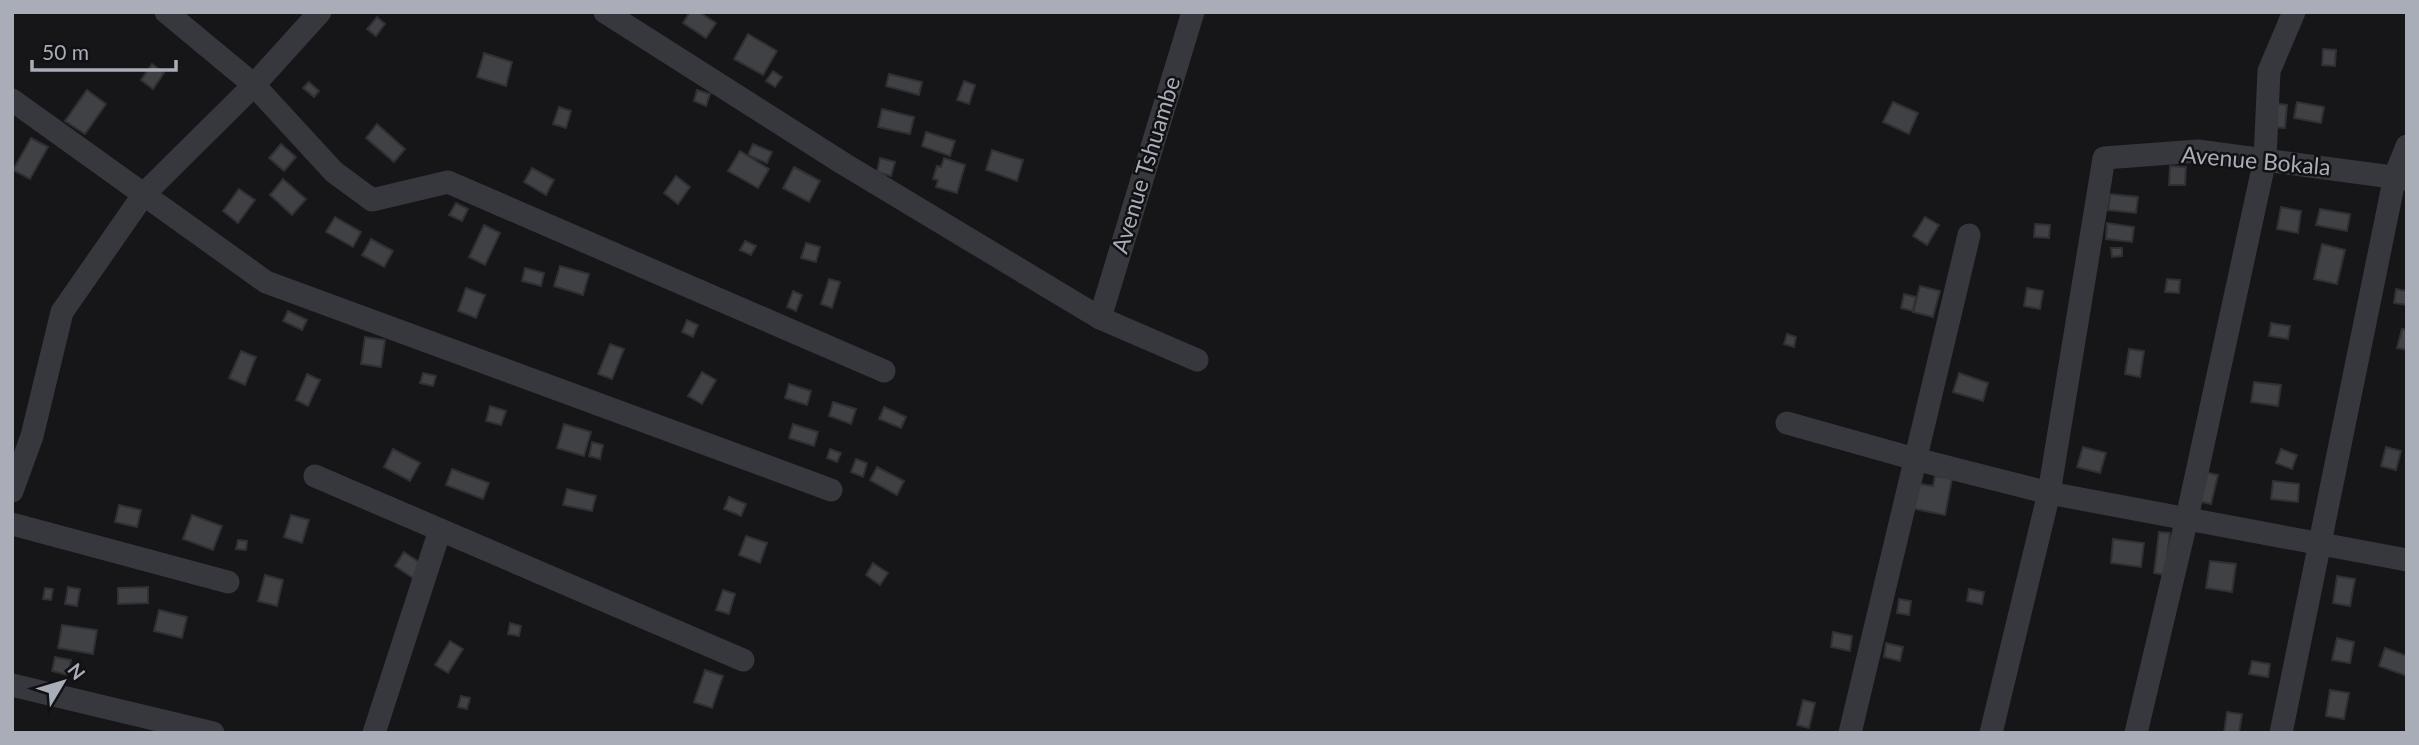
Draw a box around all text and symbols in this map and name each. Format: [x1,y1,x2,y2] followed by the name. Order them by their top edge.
[32,28,175,72] scale bar
[42,39,89,64] text: 50 m
[1105,73,1185,256] street label: Avenue Tshuambe
[2180,140,2332,180] street label: Avenue Bokala
[28,647,98,717] north arrow
[63,658,90,684] text: N

